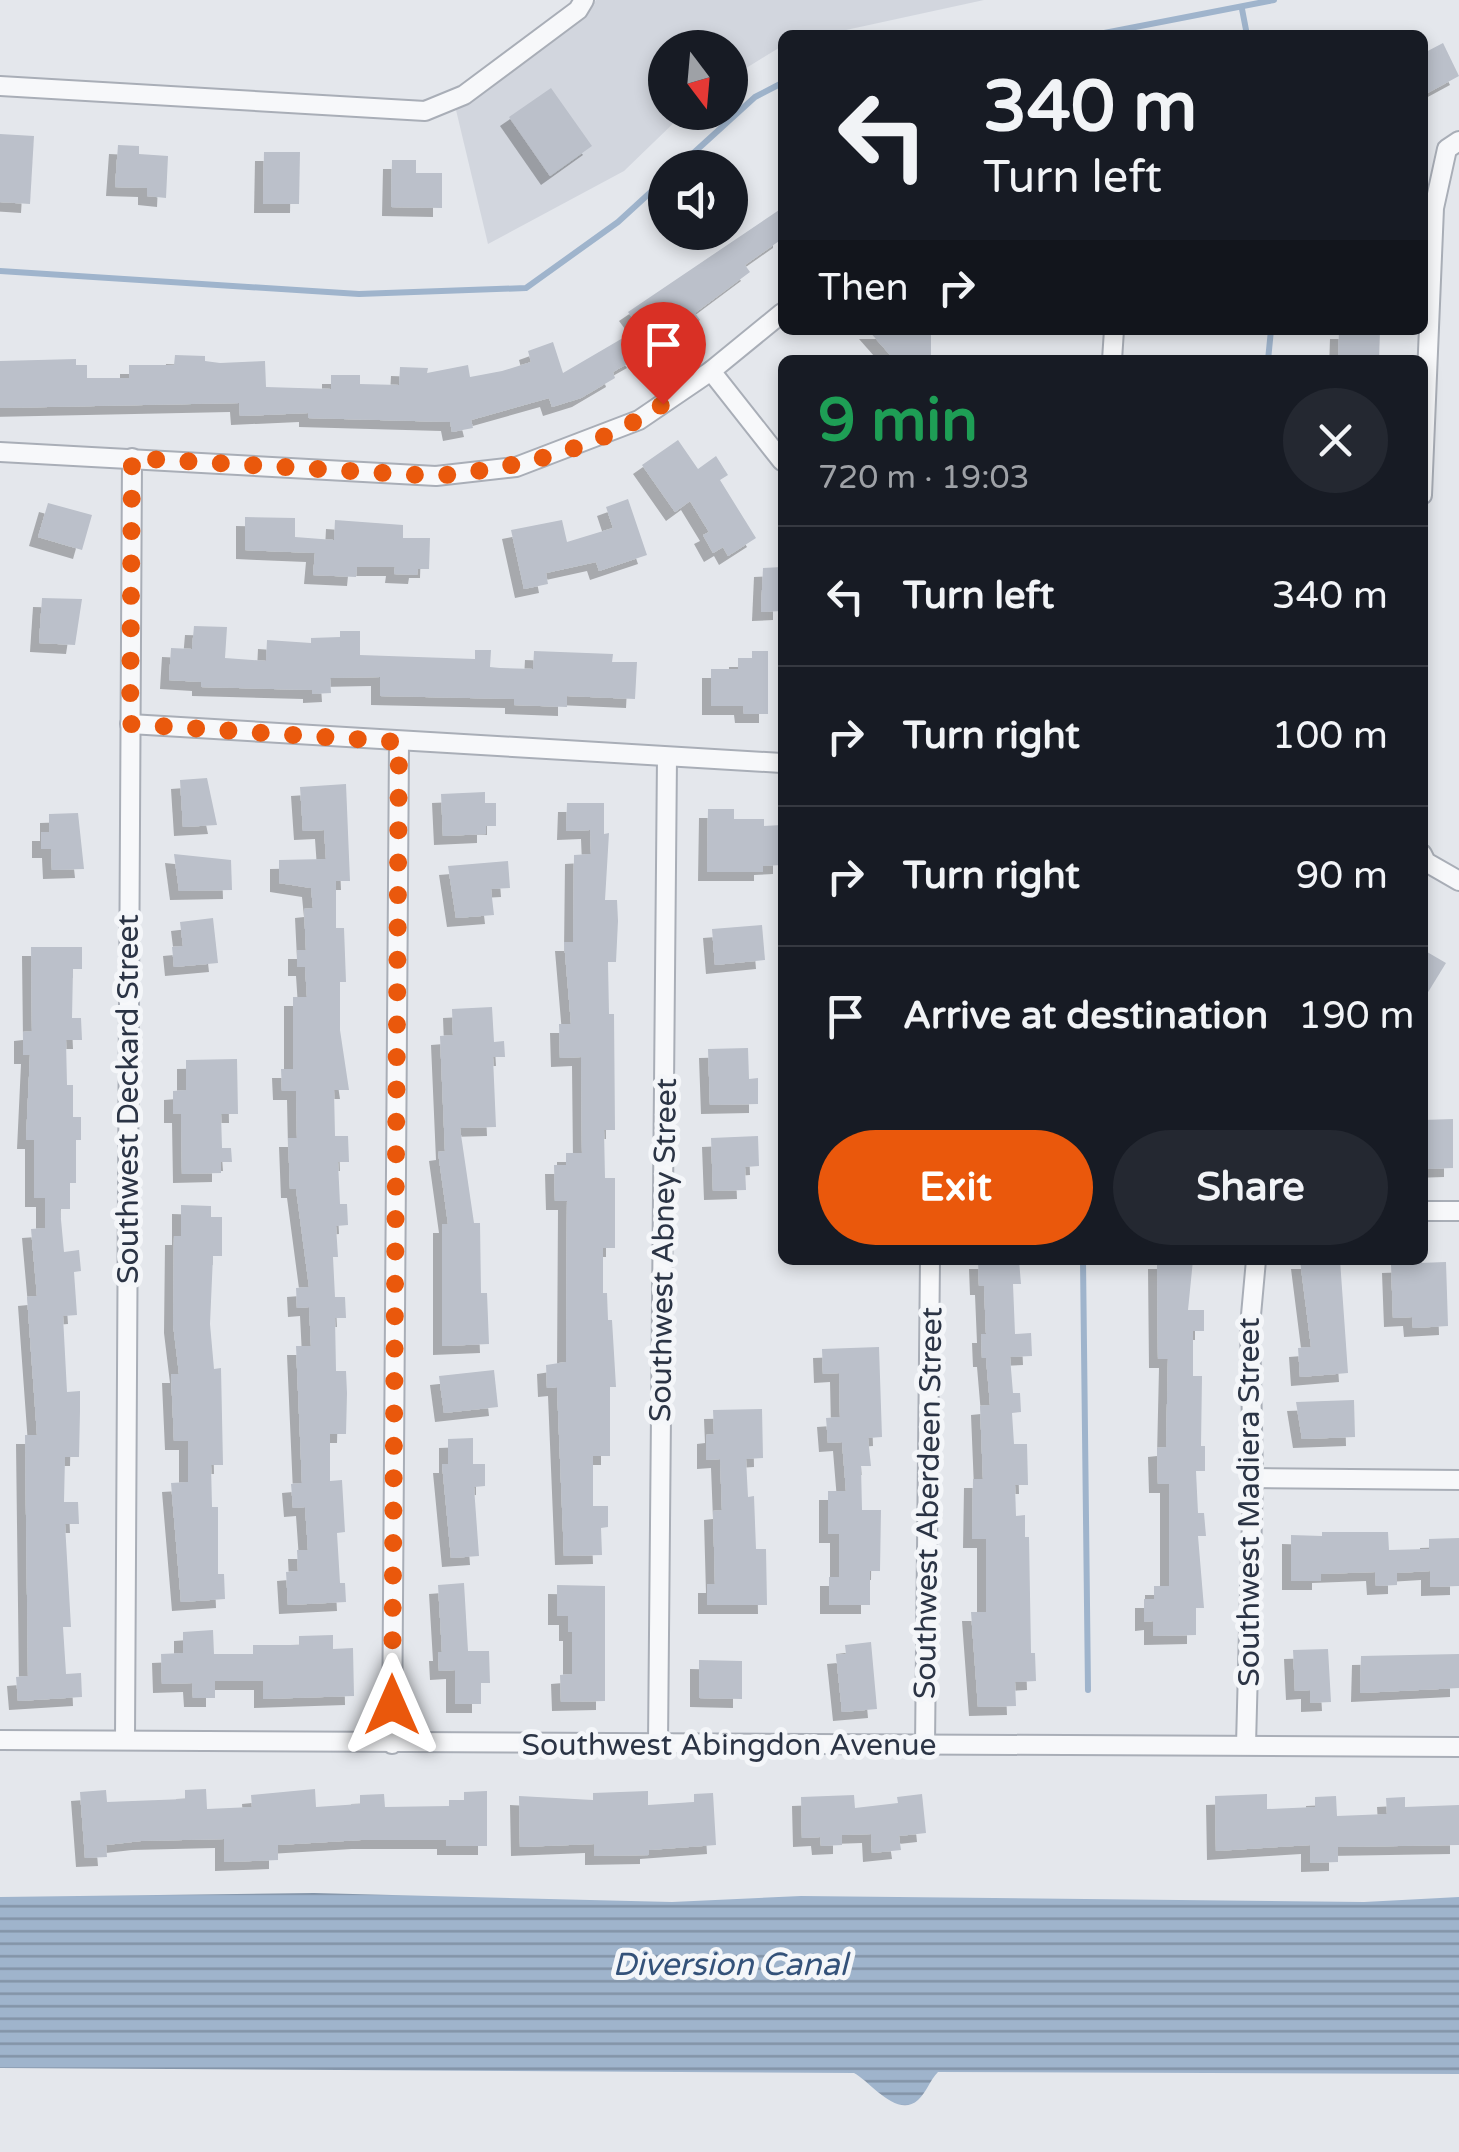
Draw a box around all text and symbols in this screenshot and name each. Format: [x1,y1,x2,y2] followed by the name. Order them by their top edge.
[648,30,748,130] north arrow
[648,30,748,250] map controls
[983,66,1197,150] text: 340 m
[818,70,948,200] icon: left
[648,150,748,250] button: sound
[983,151,1162,205] text: Turn left
[929,260,984,315] icon: right
[818,265,909,311] text: Then
[621,302,706,405] pin
[636,317,691,372] icon: arrive
[818,385,978,457] text: 9 min
[1283,388,1388,493] button: close
[818,459,1030,497] text: 720 m · 19:03
[818,569,873,624] icon: left
[903,573,1054,619] text: Turn left
[1272,573,1388,619] text: 340 m
[818,709,873,764] icon: right
[903,713,1080,759] text: Turn right
[1272,713,1388,759] text: 100 m
[818,849,873,904] icon: right
[903,853,1080,899] text: Turn right
[1296,853,1388,899] text: 90 m
[110,914,147,1284] street label: Southwest Deckard Street
[818,989,873,1044] icon: arrive
[903,993,1268,1039] text: Arrive at destination
[1298,993,1414,1039] text: 190 m
[642,1078,685,1423] street label: Southwest Abney Street
[818,1130,1093,1245] button: Exit
[1113,1130,1388,1245] button: Share
[907,1307,950,1699] street label: Southwest Aberdeen Street
[1231,1317,1268,1687] street label: Southwest Madiera Street
[340,1653,444,1757] position arrow
[522,1727,936,1764] street label: Southwest Abingdon Avenue
[612,1946,852,1984] water label: Diversion Canal

